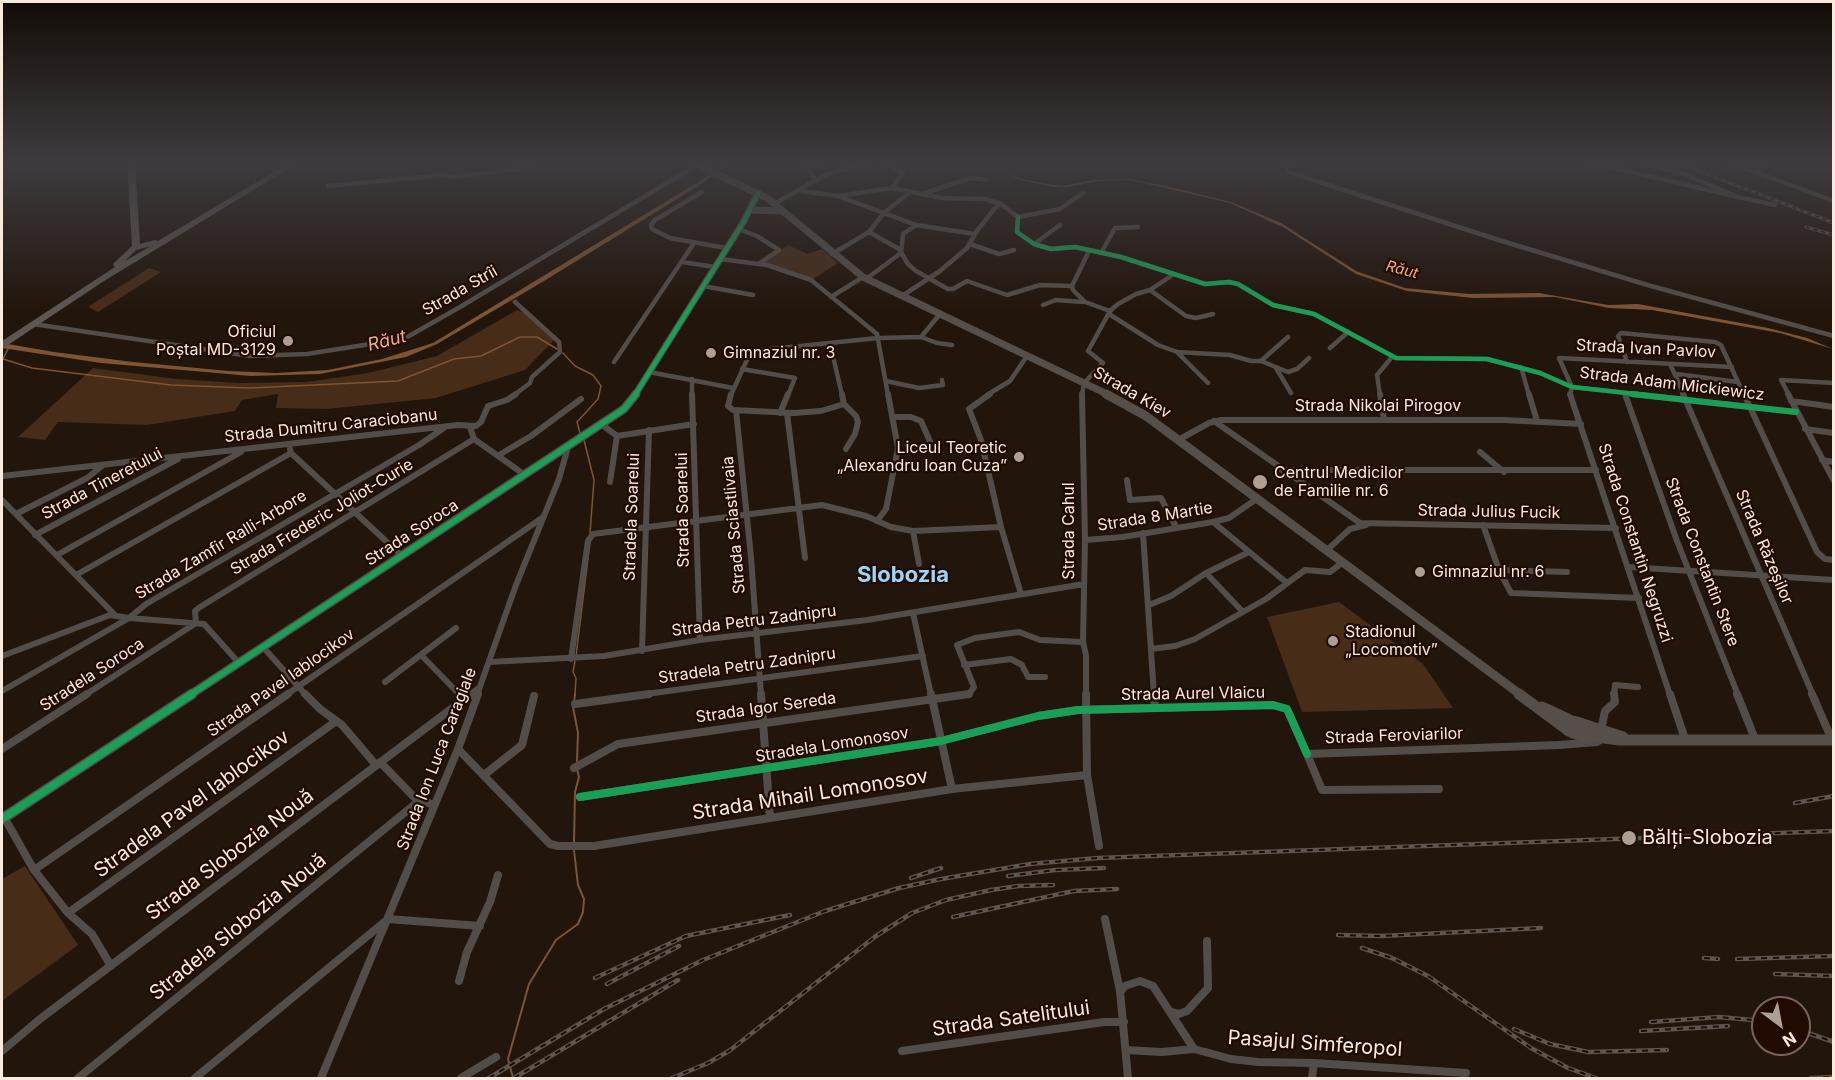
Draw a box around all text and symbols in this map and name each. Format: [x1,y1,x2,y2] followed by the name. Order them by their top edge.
[1384,257,1420,283] water label: Răut
[419,262,501,320] street label: Strada Strîi
[156,322,276,360] place label: Oficiul Poștal MD-3129
[365,326,409,356] water label: Răut
[281,334,295,348] marker: Oficiul Poștal MD-3129
[1575,336,1717,362] street label: Strada Ivan Pavlov
[723,343,835,363] place label: Gimnaziul nr. 3
[704,346,718,360] marker: Gimnaziul nr. 3
[1090,363,1174,423] street label: Strada Kiev
[1579,363,1765,405] street label: Strada Adam Mickiewicz
[1295,396,1461,416] street label: Strada Nikolai Pirogov
[224,405,438,447] street label: Strada Dumitru Caraciobanu
[837,438,1007,476] place label: Liceul Teoretic „Alexandru Ioan Cuza”
[1594,441,1676,645] street label: Strada Constantin Negruzzi
[38,444,166,524] street label: Strada Tineretului
[1012,450,1026,464] marker: Liceul Teoretic „Alexandru Ioan Cuza”
[672,452,694,568] street label: Strada Soarelui
[620,453,644,581] street label: Stradela Soarelui
[227,455,417,579] street label: Strada Frederic Joliot-Curie
[718,455,750,595] street label: Strada Sciastlivaia
[1274,463,1404,501] place label: Centrul Medicilor de Familie nr. 6
[1251,473,1269,491] marker: Centrul Medicilor de Familie nr. 6
[1661,475,1743,649] street label: Strada Constantin Stere
[1059,482,1079,580] street label: Strada Cahul
[132,486,310,604] street label: Strada Zamfir Ralli-Arbore
[1731,487,1797,607] street label: Strada Răzeșilor
[362,496,462,570] street label: Strada Soroca
[1096,498,1214,536] street label: Strada 8 Martie
[1417,501,1561,523] street label: Strada Julius Fucik
[857,562,949,588] district label: Slobozia
[1432,562,1544,582] place label: Gimnaziul nr. 6
[1413,565,1427,579] marker: Gimnaziul nr. 6
[670,601,838,641] street label: Strada Petru Zadnipru
[1345,622,1438,660] place label: Stadionul „Locomotiv”
[204,625,358,741] street label: Strada Pavel Iablocikov
[36,634,148,716] street label: Stradela Sorocа
[1326,634,1340,648] marker: Stadionul „Locomotiv”
[657,644,837,688] street label: Stradela Petru Zadnipru
[393,665,481,853] street label: Strada Ion Luca Caragiale
[1121,683,1265,705] street label: Strada Aurel Vlaicu
[695,689,837,727] street label: Strada Igor Sereda
[754,723,910,767] street label: Stradela Lomonosov
[1324,724,1464,748] street label: Strada Feroviarilor
[90,725,294,883] street label: Stradela Pavel Iablocikov
[690,764,930,826] street label: Strada Mihail Lomonosov
[141,784,319,926] street label: Strada Slobozia Nouă
[1642,826,1773,850] place label: Bălți-Slobozia
[1620,829,1638,847] marker: Bălți-Slobozia
[145,848,331,1006] street label: Stradela Slobozia Nouă
[931,996,1091,1042] street label: Strada Satelitului
[1751,996,1811,1056] north arrow
[1227,1026,1403,1062] street label: Pasajul Simferopol
[1779,1028,1800,1051] text: N

